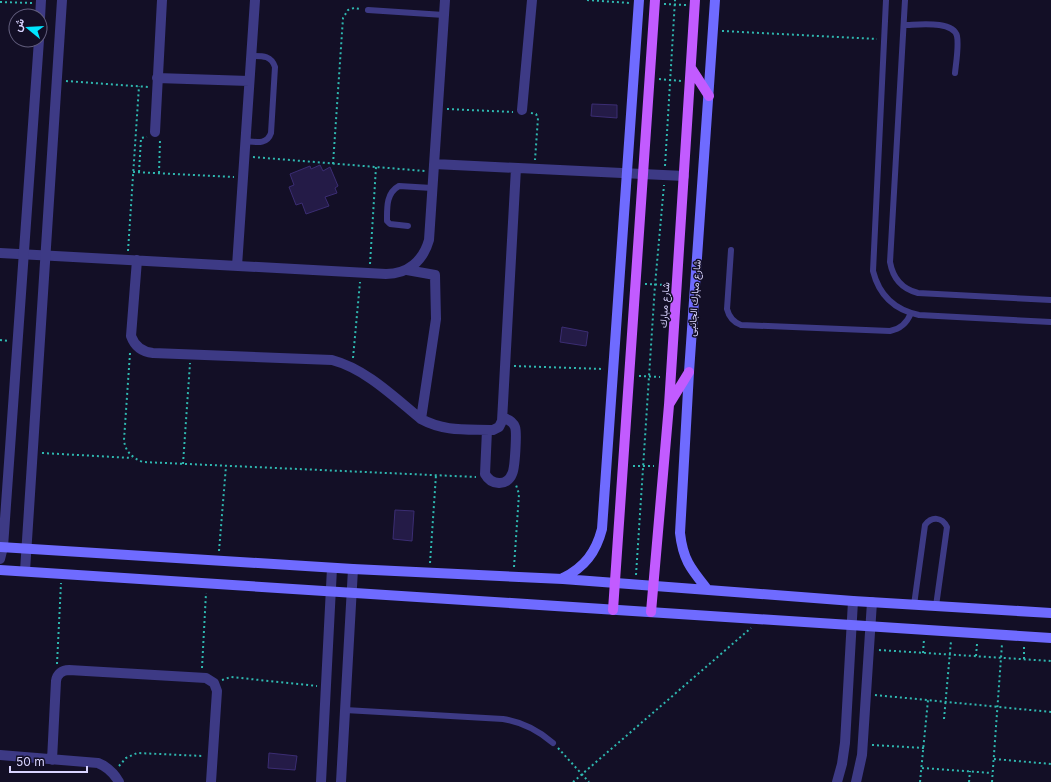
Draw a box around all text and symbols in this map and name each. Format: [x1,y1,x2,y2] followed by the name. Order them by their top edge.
[8,8,48,48] north arrow
[10,16,27,33] text: ش
[685,259,704,337] street label: شارع مبارك الجانبى
[656,282,673,328] street label: شارع مبارك
[10,748,87,774] scale bar
[16,754,45,769] text: 50 m

